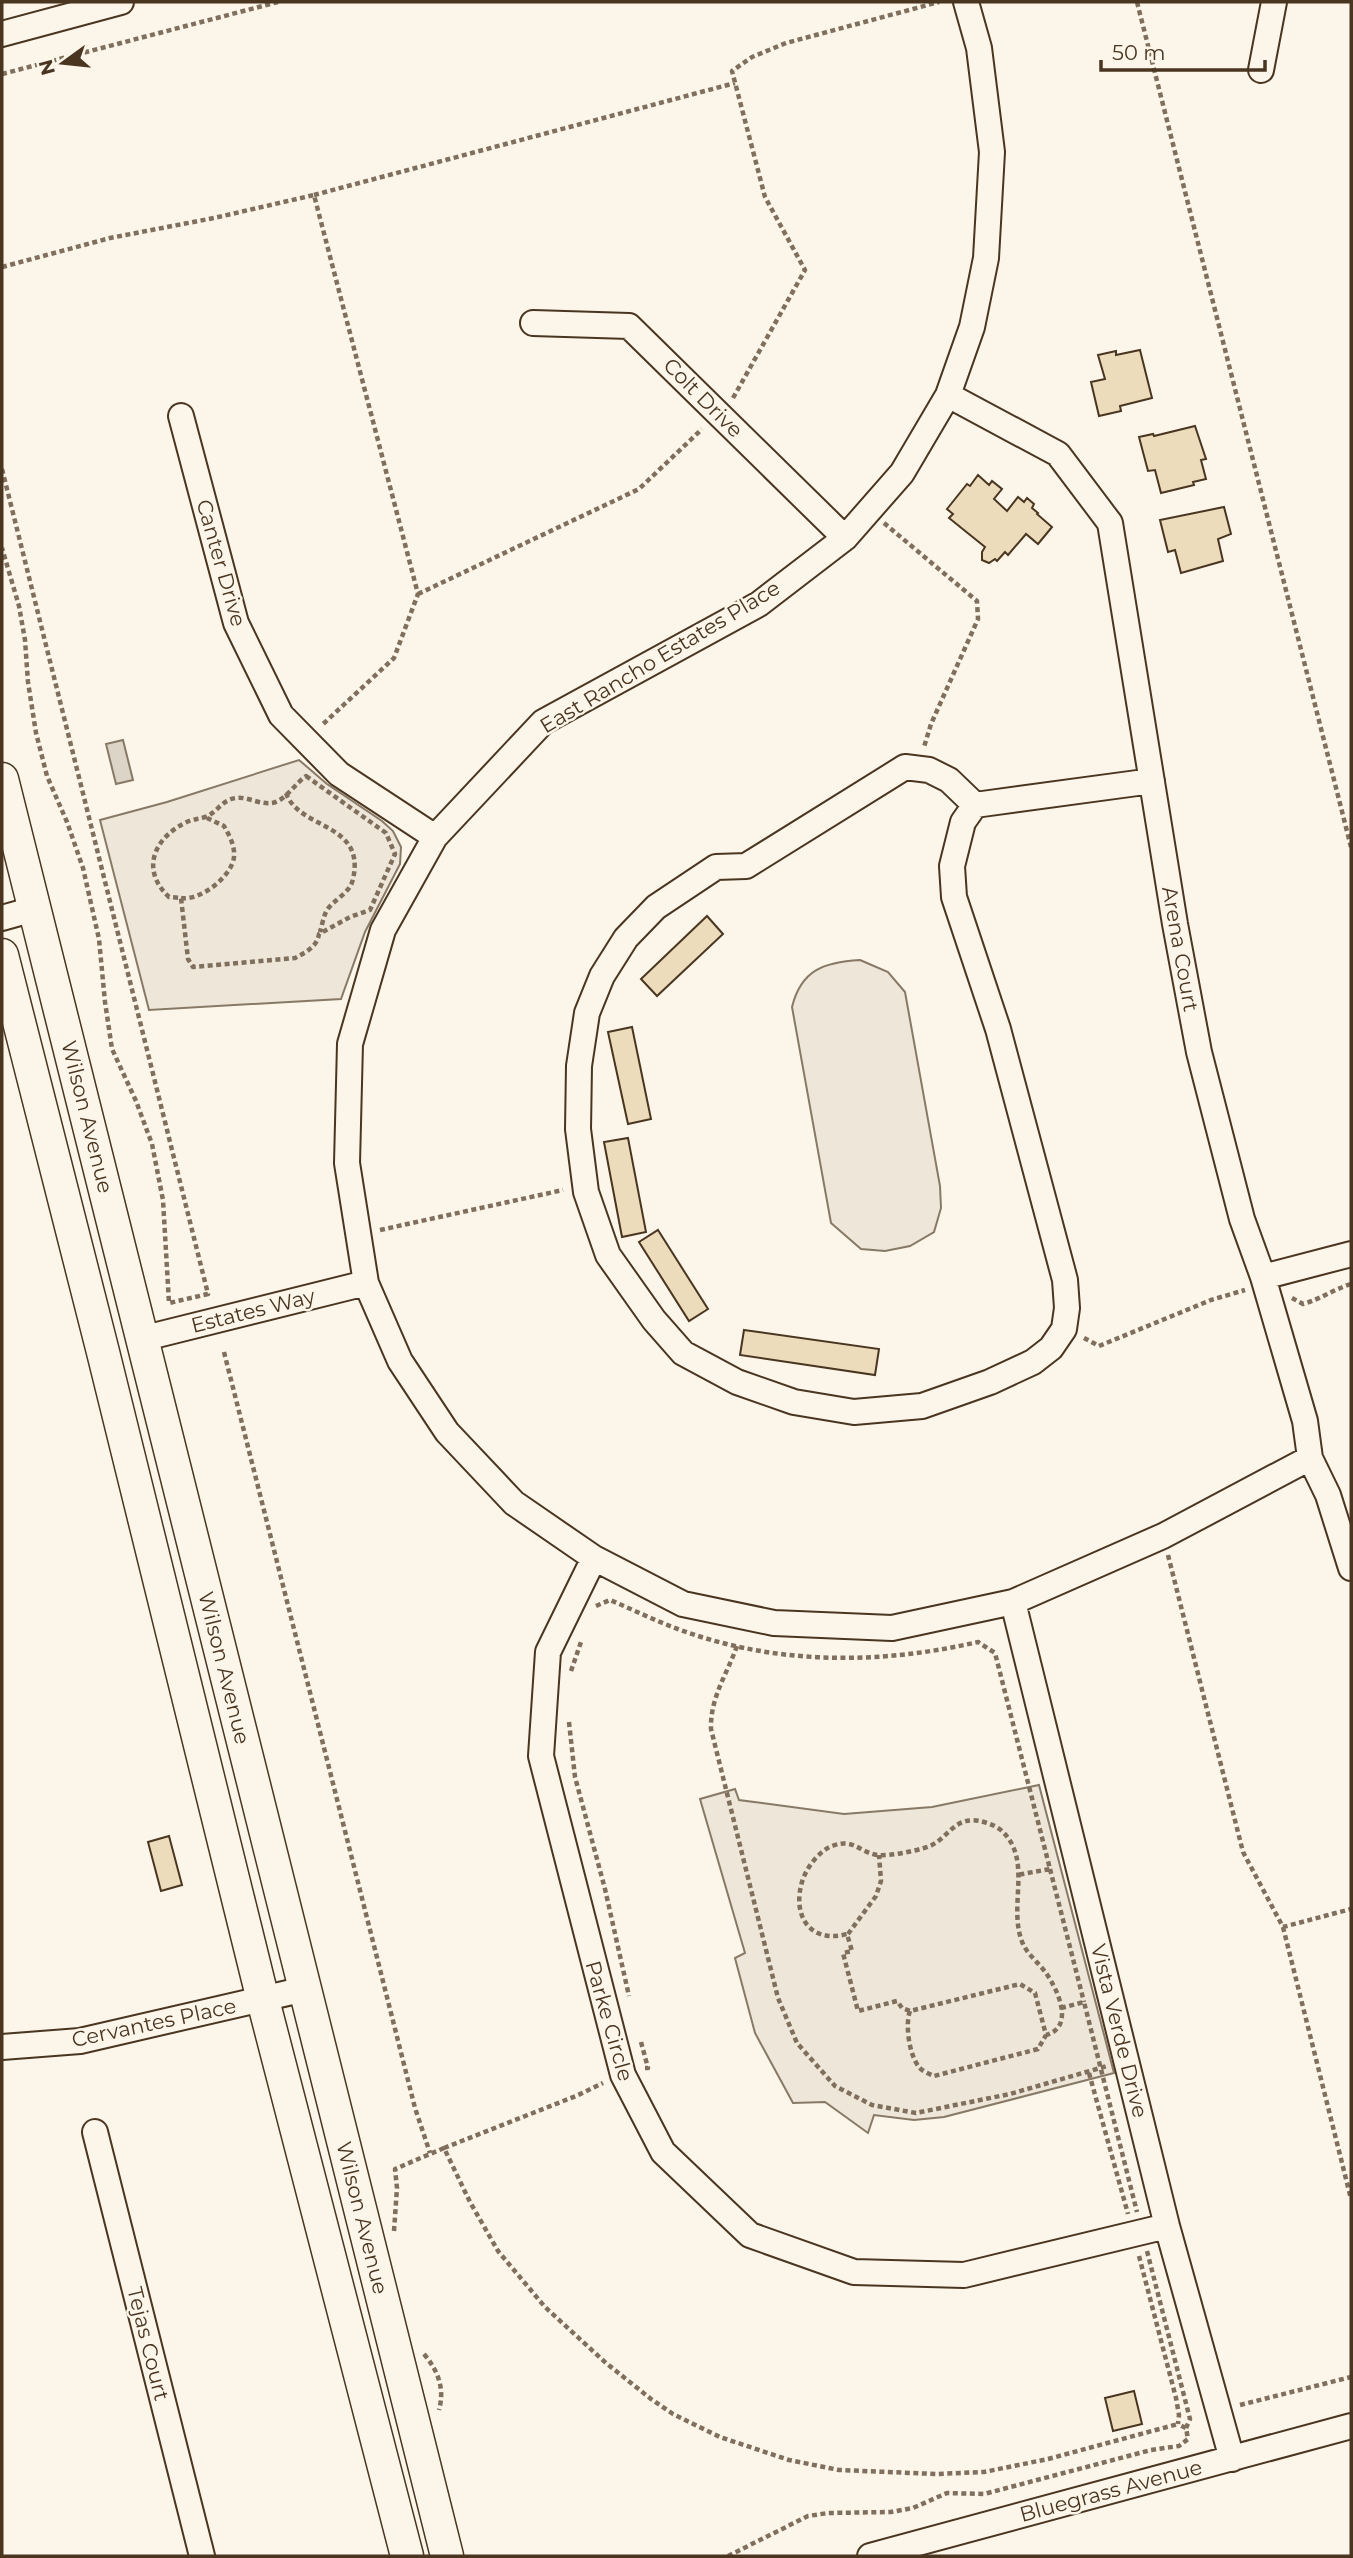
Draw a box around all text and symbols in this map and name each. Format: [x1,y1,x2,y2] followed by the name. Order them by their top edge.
[28,28,98,98] north arrow
[1101,28,1266,72] scale bar
[1112,40,1166,65] text: 50 m
[34,57,60,78] text: N
[658,353,748,443] street label: Colt Drive
[191,496,252,629] street label: Canter Drive
[535,575,784,738] street label: East Rancho Estates Place
[1157,884,1204,1014] street label: Arena Court
[56,1038,119,1196] street label: Wilson Avenue
[188,1283,318,1338] street label: Estates Way
[193,1589,256,1747] street label: Wilson Avenue
[1086,1942,1153,2120] street label: Vista Verde Drive
[580,1958,639,2084] street label: Parke Circle
[69,1993,238,2052] street label: Cervantes Place
[331,2139,394,2297] street label: Wilson Avenue
[122,2284,175,2403] street label: Tejas Court
[1017,2454,1205,2527] street label: Bluegrass Avenue

